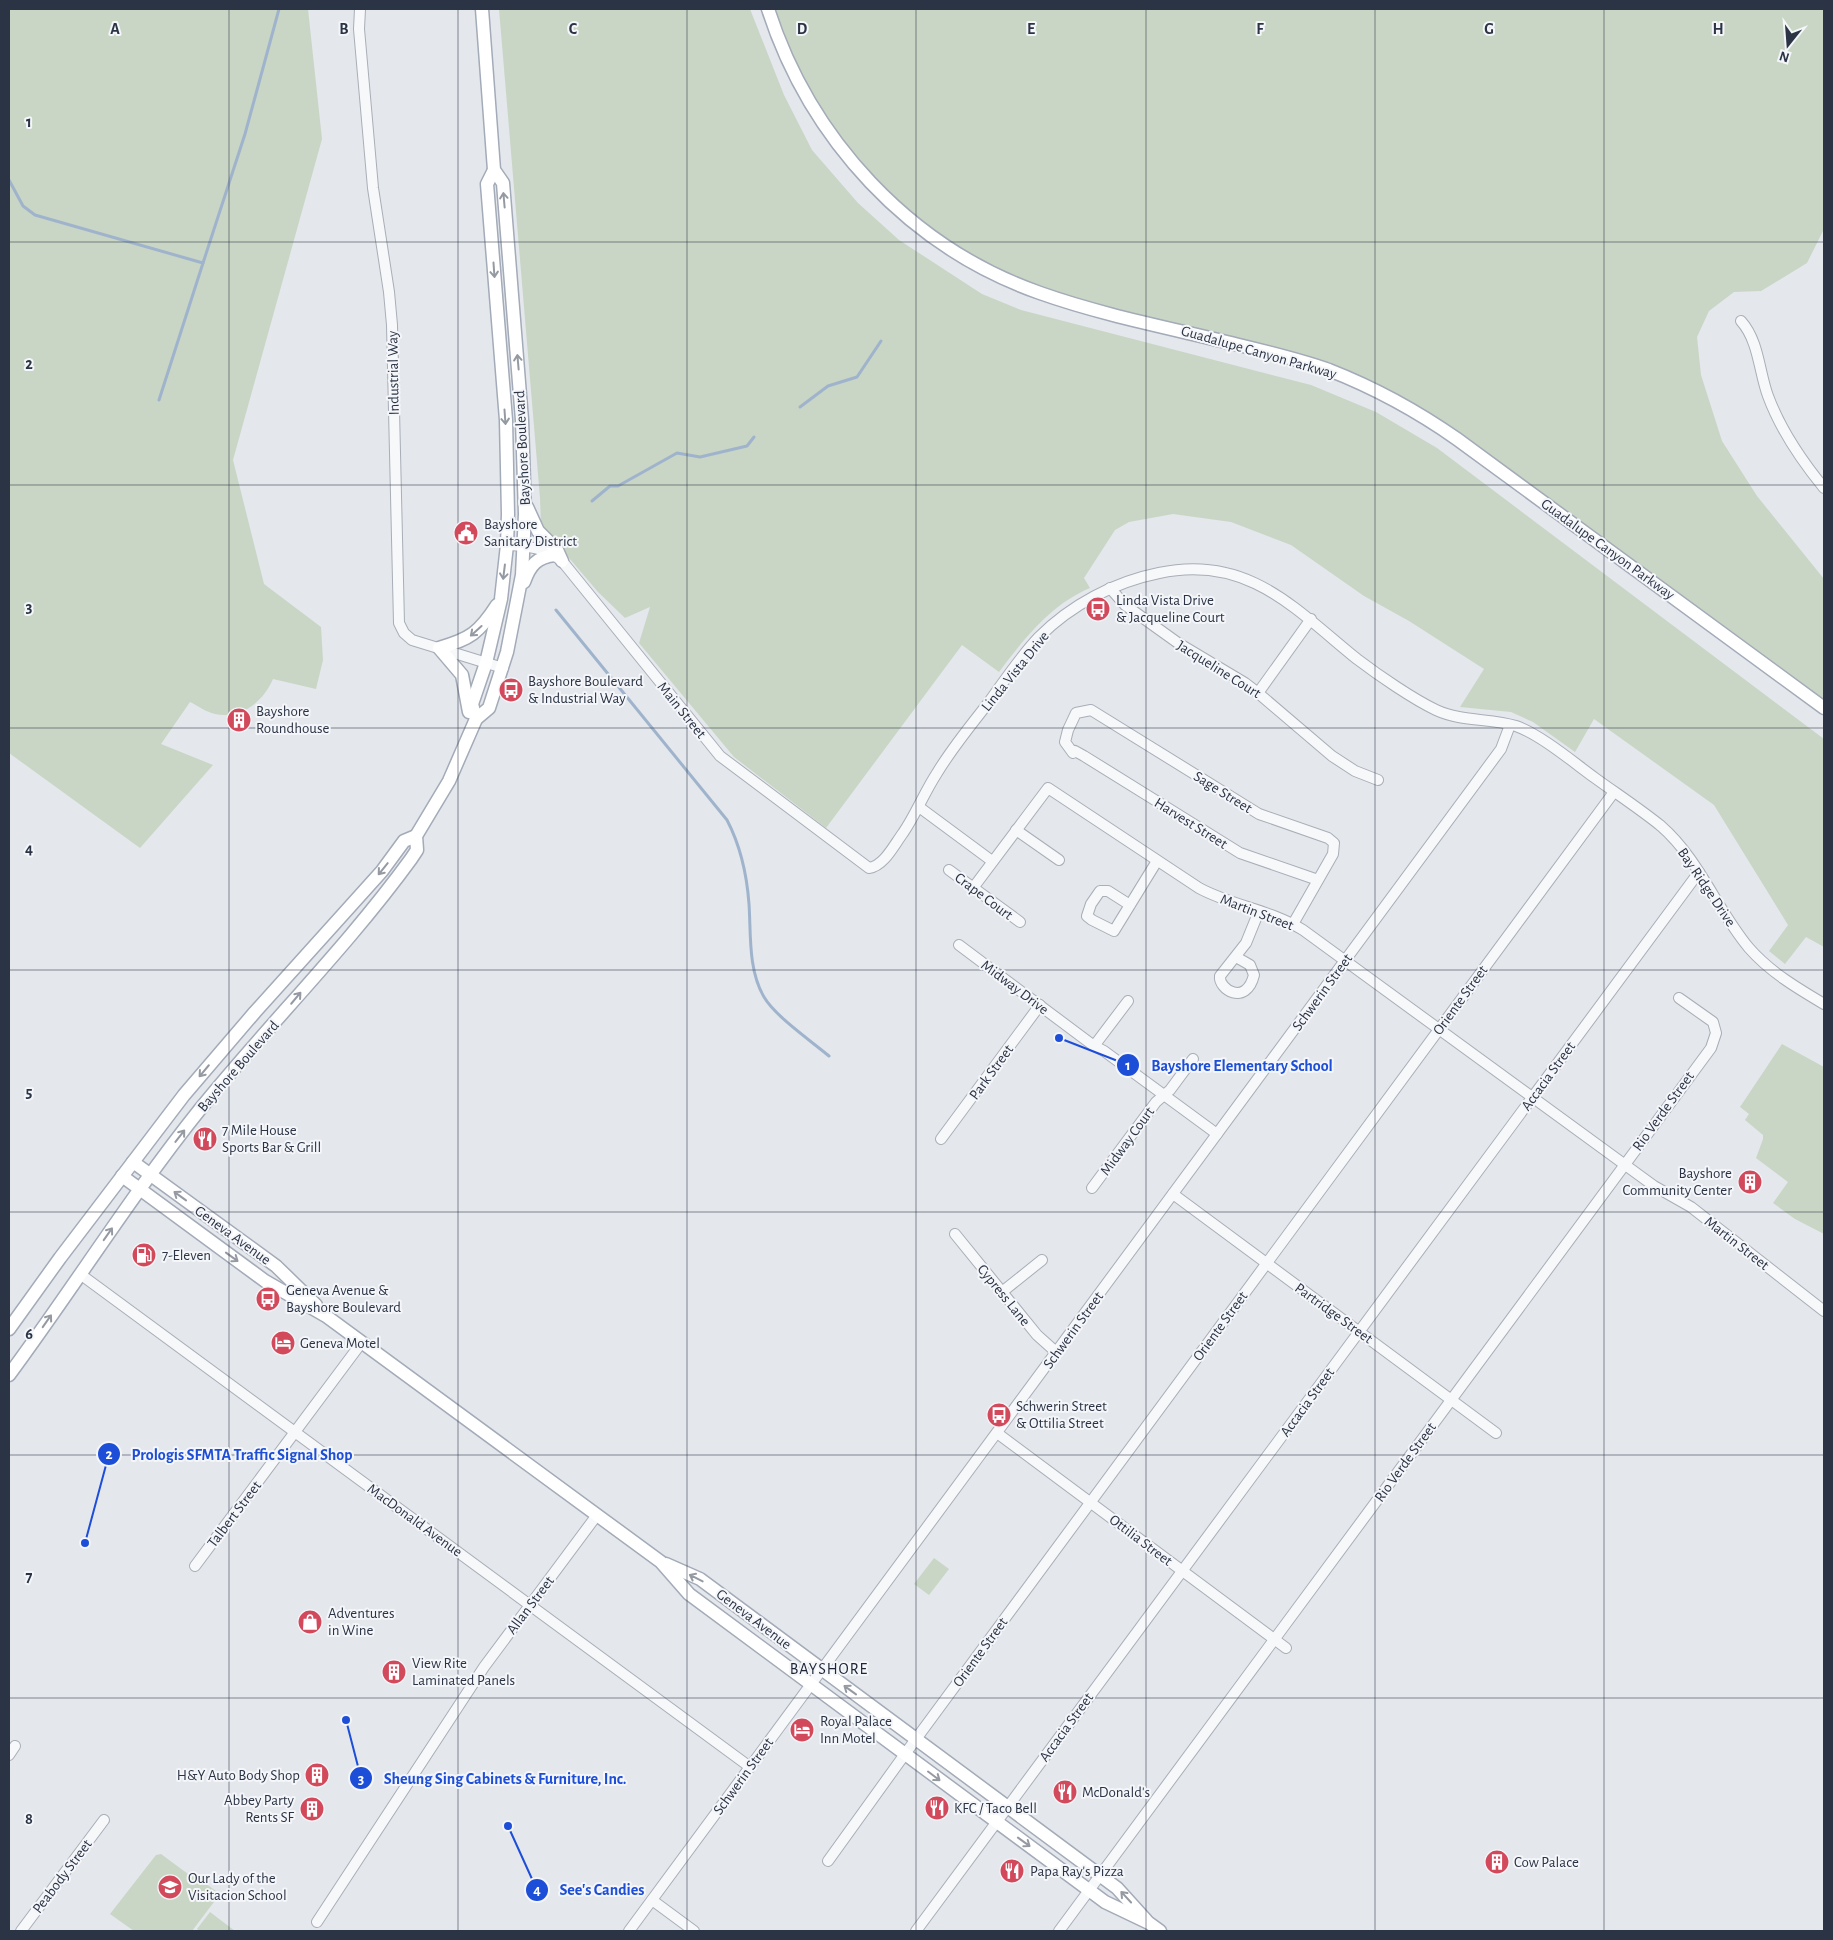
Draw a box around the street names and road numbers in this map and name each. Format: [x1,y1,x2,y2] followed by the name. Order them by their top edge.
[1179,323,1339,382] street label: Guadalupe Canyon Parkway
[385,330,402,415] street label: Industrial Way
[512,390,533,506] street label: Bayshore Boulevard
[1538,496,1678,603] street label: Guadalupe Canyon Parkway
[979,629,1052,714] street label: Linda Vista Drive
[1174,638,1263,701] street label: Jacqueline Court
[654,679,709,742] street label: Main Street
[1191,769,1255,816] street label: Sage Street
[1152,795,1230,852] street label: Harvest Street
[1675,845,1738,929] street label: Bay Ridge Drive
[952,870,1016,923] street label: Crape Court
[1218,892,1296,933] street label: Martin Street
[1290,951,1355,1033] street label: Schwerin Street
[978,957,1051,1017] street label: Midway Drive
[1430,963,1491,1038] street label: Oriente Street
[195,1018,282,1115] street label: Bayshore Boulevard
[1519,1039,1578,1113] street label: Accacia Street
[967,1042,1016,1102] street label: Park Street
[1630,1069,1697,1154] street label: Rio Verde Street
[1098,1104,1157,1178] street label: Midway Court
[192,1203,273,1268] street label: Geneva Avenue
[1702,1214,1772,1273] street label: Martin Street
[974,1262,1033,1329] street label: Cypress Lane
[1292,1280,1376,1347] street label: Partridge Street
[1041,1289,1106,1371] street label: Schwerin Street
[1190,1289,1251,1364] street label: Oriente Street
[1278,1365,1337,1439] street label: Accacia Street
[1372,1420,1439,1505] street label: Rio Verde Street
[205,1478,264,1550] street label: Talbert Street
[365,1481,465,1560] street label: MacDonald Avenue
[1106,1512,1175,1569] street label: Ottilia Street
[504,1573,557,1637] street label: Allan Street
[713,1586,794,1652] street label: Geneva Avenue
[950,1615,1011,1690] street label: Oriente Street
[1037,1690,1096,1764] street label: Accacia Street
[711,1735,776,1817] street label: Schwerin Street
[30,1836,95,1916] street label: Peabody Street

